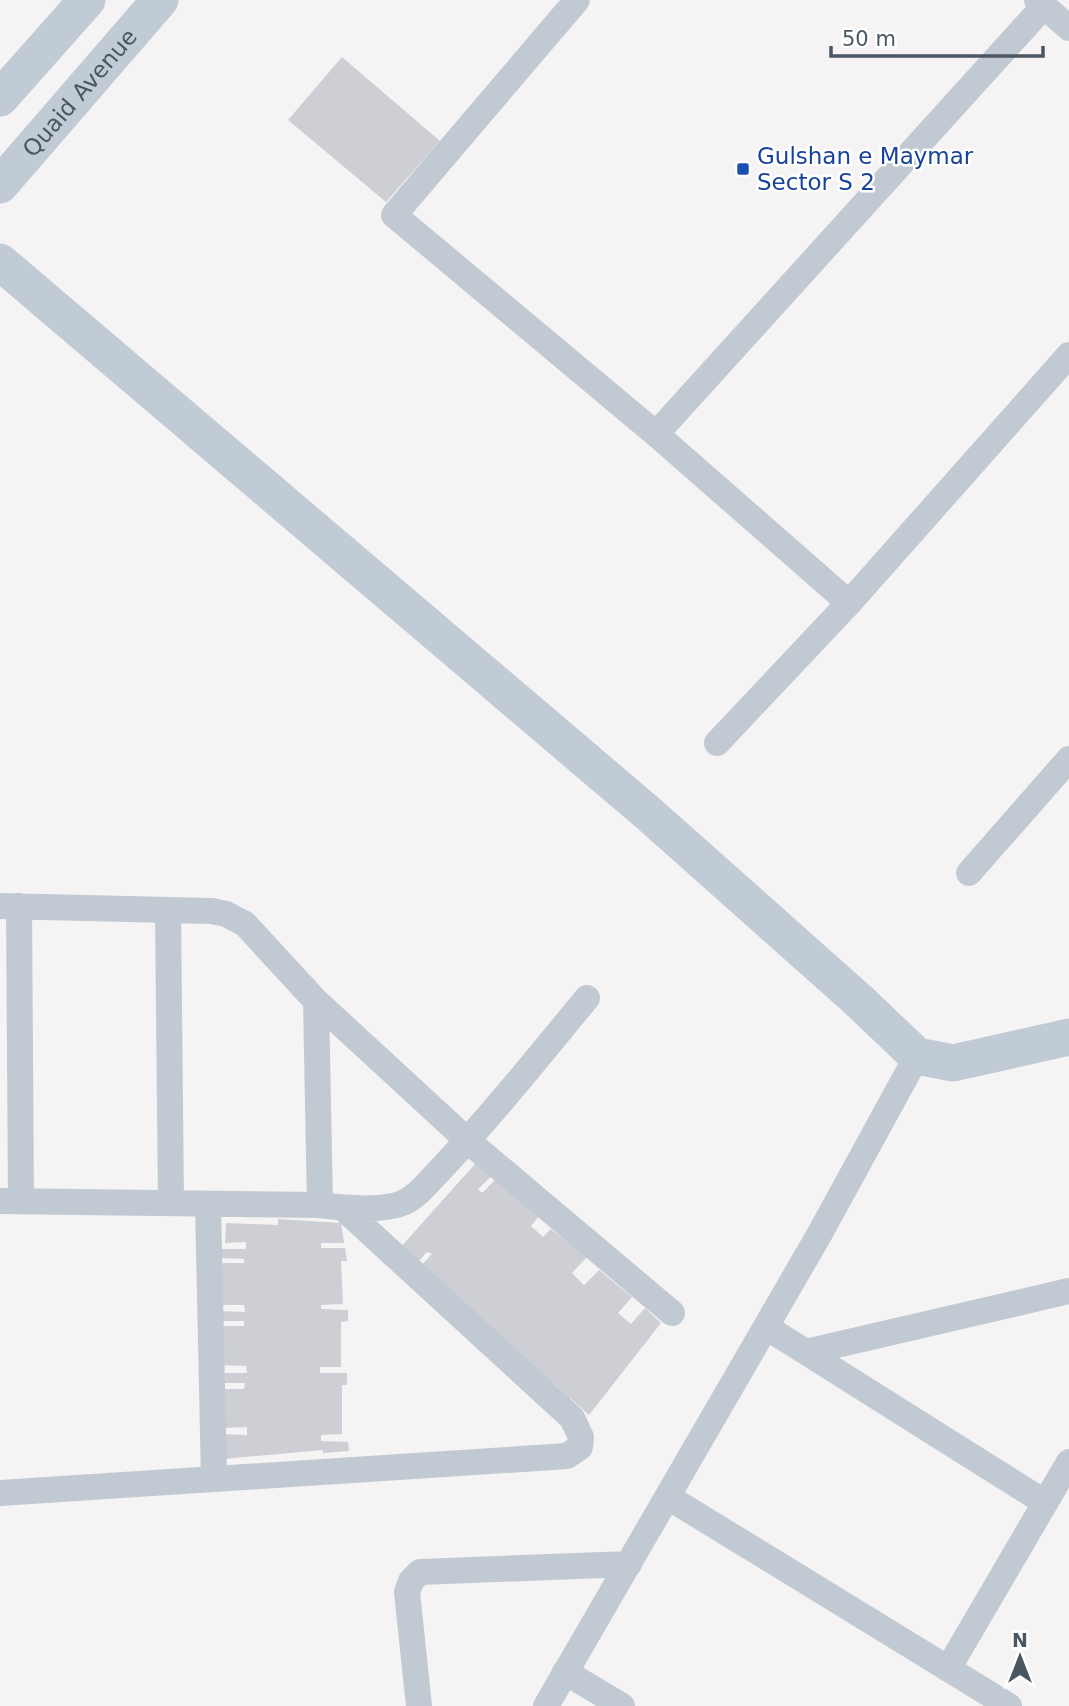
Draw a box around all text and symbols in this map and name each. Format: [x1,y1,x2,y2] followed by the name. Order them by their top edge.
[831,14,1043,58] scale bar
[17,23,142,162] street label: Quaid Avenue
[842,27,896,51] text: 50 m
[757,143,974,195] place label: Gulshan e Maymar Sector S 2
[735,161,751,177] marker: Gulshan e Maymar Sector S 2
[985,1622,1055,1692] north arrow
[1012,1629,1028,1651] text: N

